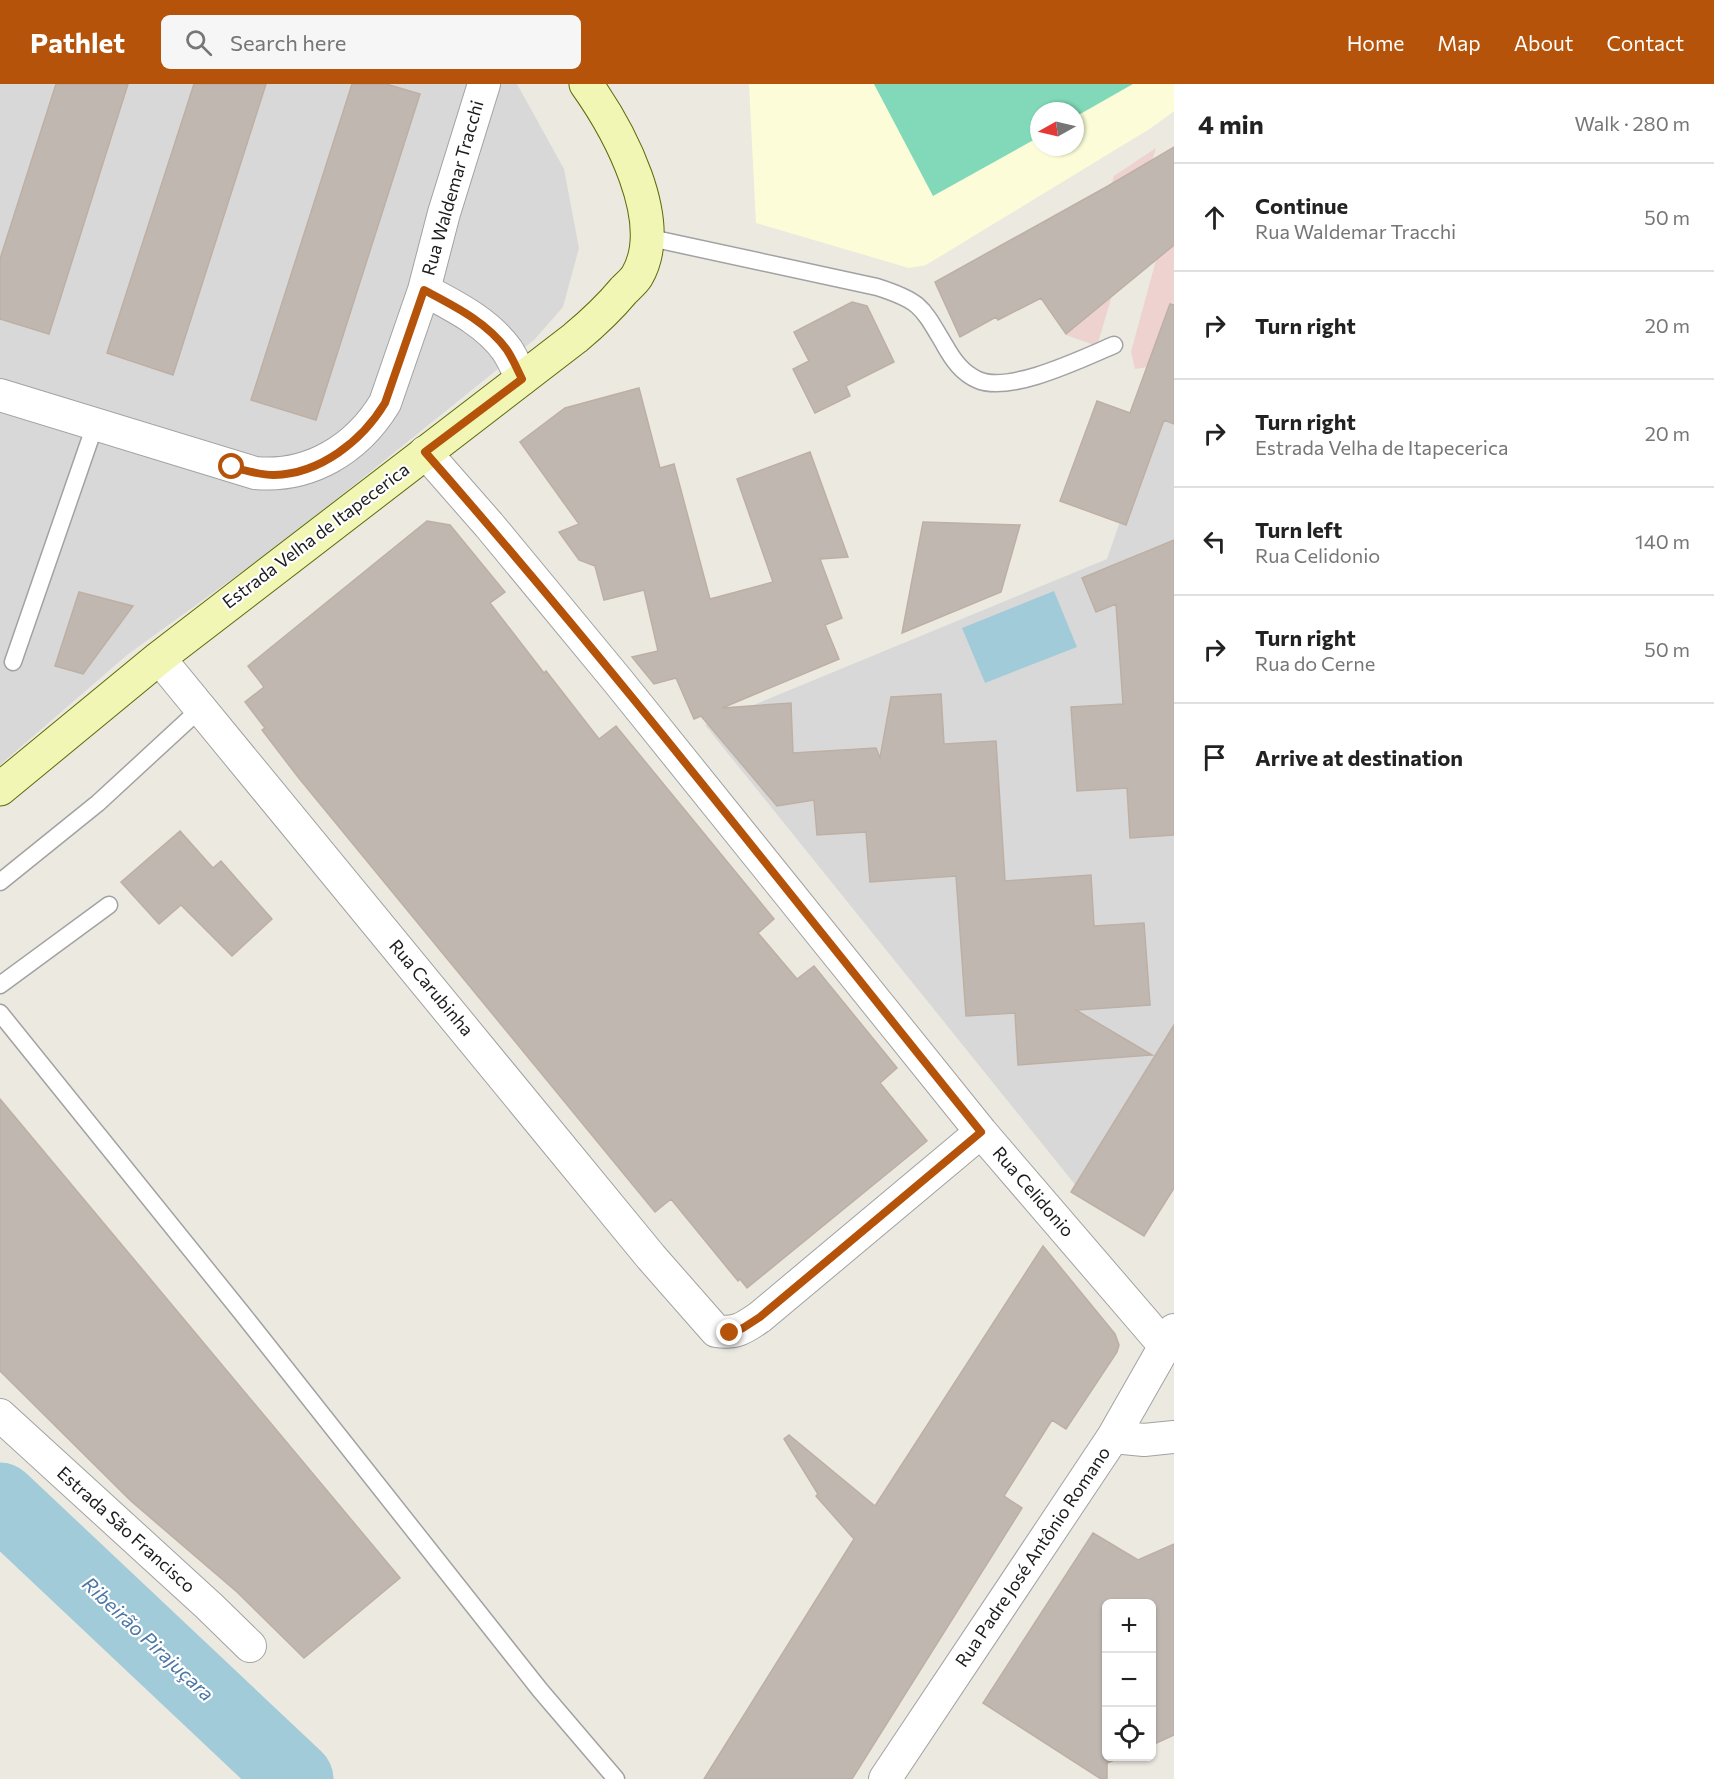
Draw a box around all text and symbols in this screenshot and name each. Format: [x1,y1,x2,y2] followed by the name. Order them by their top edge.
[161,15,581,69] search box
[30,25,125,59] text: Pathlet
[182,26,215,59] icon: search
[230,29,346,56] text: Search here
[1347,30,1404,55] text: Home
[1437,30,1481,55] text: Map
[1514,30,1573,55] text: About
[1606,30,1684,55] text: Contact
[417,98,488,278] street label: Rua Waldemar Tracchi
[1030,102,1084,156] north arrow
[1198,108,1264,139] text: 4 min
[1574,111,1690,135] text: Walk · 280 m
[1255,192,1348,219] text: Continue
[1198,201,1231,234] icon: ahead
[1644,205,1690,229] text: 50 m
[1255,219,1456,243] text: Rua Waldemar Tracchi
[1198,309,1231,342] icon: right
[1255,312,1356,339] text: Turn right
[1645,313,1690,337] text: 20 m
[1255,408,1356,435] text: Turn right
[1198,417,1231,450] icon: right
[1645,421,1690,445] text: 20 m
[1255,435,1508,459] text: Estrada Velha de Itapecerica
[218,453,244,479] route start
[218,458,413,613] street label: Estrada Velha de Itapecerica
[1255,516,1342,543] text: Turn left
[1198,525,1231,558] icon: left
[1635,529,1690,553] text: 140 m
[1255,543,1380,567] text: Rua Celidonio
[1255,624,1356,651] text: Turn right
[1198,633,1231,666] icon: right
[1644,637,1690,661] text: 50 m
[1255,651,1375,675] text: Rua do Cerne
[1198,741,1231,774] icon: arrive
[1255,744,1463,771] text: Arrive at destination
[385,935,478,1040] street label: Rua Carubinha
[988,1142,1079,1241] street label: Rua Celidonio
[716,1319,742,1345] route end
[950,1442,1114,1671] street label: Rua Padre José Antônio Romano
[53,1461,200,1597] street label: Estrada São Francisco
[78,1571,219,1705] water label: Ribeirão Pirajuçara
[1102,1599,1156,1761] map controls
[1102,1599,1156,1653] button: +
[1102,1653,1156,1707] button: −
[1102,1707,1156,1761] button: locate

